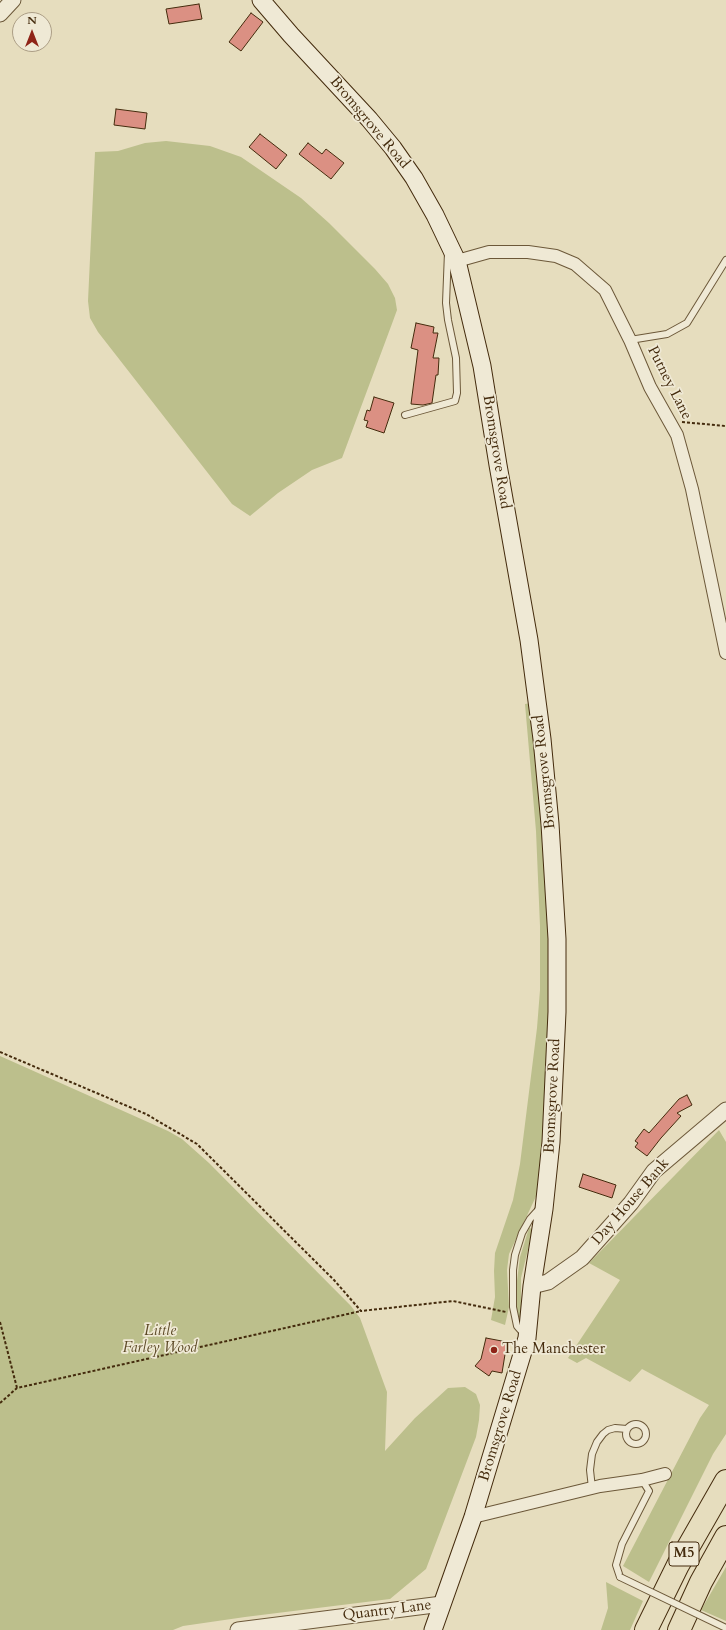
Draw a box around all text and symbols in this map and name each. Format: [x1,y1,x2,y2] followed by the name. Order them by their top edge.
[12,12,52,52] north arrow
[27,13,37,28] text: N
[325,73,413,173] street label: Bromsgrove Road
[643,343,695,423] street label: Putney Lane
[478,394,514,510] street label: Bromsgrove Road
[530,714,560,830] street label: Bromsgrove Road
[541,1038,565,1154] street label: Bromsgrove Road
[589,1155,673,1249] street label: Day House Bank
[123,1323,197,1358] park label: Little Farley Wood
[502,1341,605,1359] place label: The Manchester
[489,1345,499,1355] marker: The Manchester
[476,1368,526,1484] street label: Bromsgrove Road
[669,1542,699,1566] road number: M5
[342,1597,432,1625] street label: Quantry Lane

